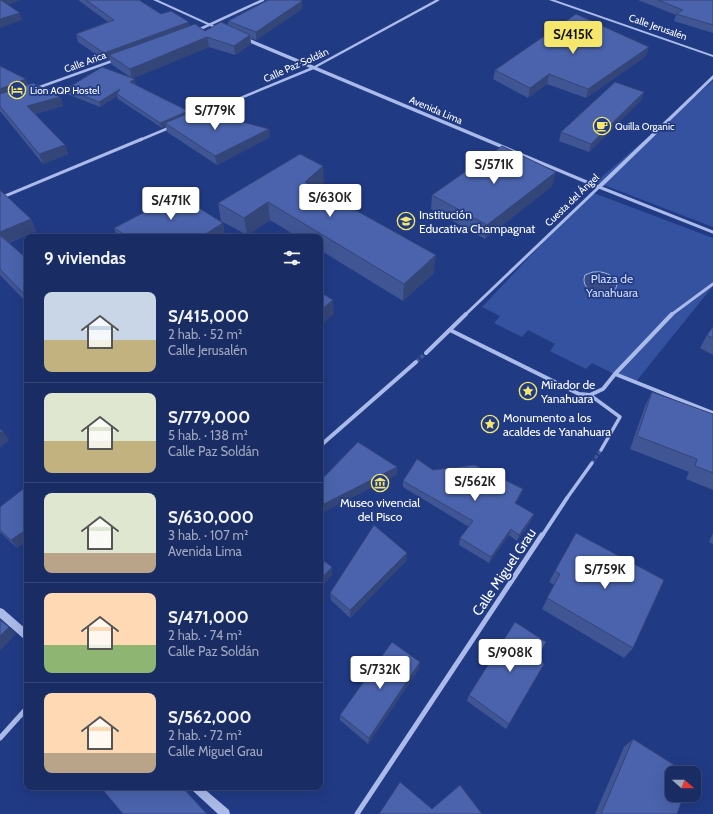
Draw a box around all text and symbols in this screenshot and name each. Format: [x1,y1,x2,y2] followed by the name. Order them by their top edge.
[627,11,689,43] street label: Calle Jerusalén
[540,21,606,55] pin: S/415K
[553,26,593,42] text: S/415K
[261,45,331,85] street label: Calle Paz Soldán
[62,48,108,76] street label: Calle Arica
[7,80,27,100] hotel icon: Lion AQP Hostel
[30,84,100,97] place label: Lion AQP Hostel
[407,93,465,127] street label: Avenida Lima
[182,97,248,131] pin: S/779K
[195,102,235,118] text: S/779K
[592,116,612,136] cafe icon: Quilla Organic
[615,120,675,133] place label: Quilla Organic
[461,151,527,185] pin: S/571K
[475,156,513,172] text: S/571K
[542,170,602,229] street label: Cuesta del Ángel
[297,184,363,218] pin: S/630K
[138,187,204,221] pin: S/471K
[308,189,352,205] text: S/630K
[151,192,191,208] text: S/471K
[419,207,535,236] place label: Institución Educativa Champagnat
[396,211,416,231] school or university icon: Institución Educativa Champagnat
[281,247,303,269] icon: filters
[44,248,126,268] text: 9 viviendas
[585,271,638,300] park label: Plaza de Yanahuara
[168,306,249,326] text: S/415,000
[76,308,124,356] icon: home
[168,326,242,342] text: 2 hab. · 52 m²
[168,342,247,358] text: Calle Jerusalén
[540,377,595,406] place label: Mirador de Yanahuara
[518,381,538,401] place icon: Mirador de Yanahuara
[168,407,250,427] text: S/779,000
[76,409,124,457] icon: home
[503,410,611,439] place label: Monumento a los acaldes de Yanahuara
[480,414,500,434] place icon: Monumento a los acaldes de Yanahuara
[168,427,248,443] text: 5 hab. · 138 m²
[168,443,259,459] text: Calle Paz Soldán
[442,468,508,502] pin: S/562K
[370,473,390,493] museum icon: Museo vivencial del Pisco
[454,473,496,489] text: S/562K
[340,495,420,524] place label: Museo vivencial del Pisco
[168,507,254,527] text: S/630,000
[76,509,124,557] icon: home
[468,525,540,619] street label: Calle Miguel Grau
[168,527,248,543] text: 3 hab. · 107 m²
[168,543,242,559] text: Avenida Lima
[572,556,638,590] pin: S/759K
[584,561,626,577] text: S/759K
[168,607,249,627] text: S/471,000
[76,609,124,657] icon: home
[168,627,242,643] text: 2 hab. · 74 m²
[477,639,543,673] pin: S/908K
[168,643,259,659] text: Calle Paz Soldán
[488,644,532,660] text: S/908K
[347,656,413,690] pin: S/732K
[360,661,400,677] text: S/732K
[168,707,251,727] text: S/562,000
[76,709,124,757] icon: home
[168,727,242,743] text: 2 hab. · 72 m²
[168,743,263,759] text: Calle Miguel Grau
[665,766,701,802] north arrow
[665,766,701,802] map controls

